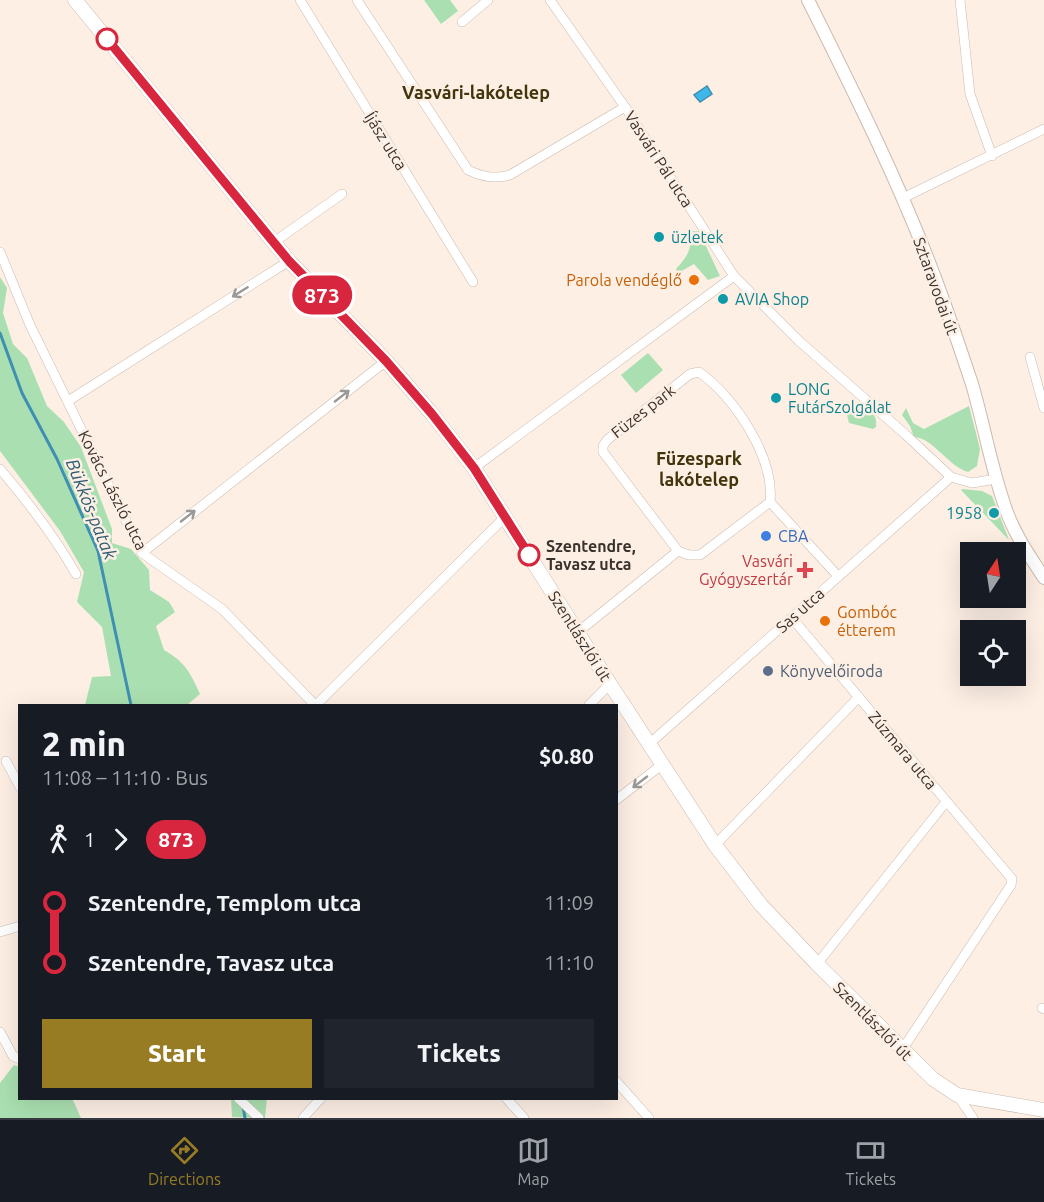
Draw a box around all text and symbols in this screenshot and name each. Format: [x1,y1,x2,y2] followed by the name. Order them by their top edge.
[96,28,118,50] unlabelled marker
[402,82,550,102] district label: Vasvári-lakótelep
[621,107,697,211] street label: Vasvári Pál utca
[361,108,413,173] street label: Íjász utca
[671,228,724,246] place label: üzletek
[652,230,666,244] marker: üzletek
[910,235,962,338] street label: Sztaravodai út
[566,271,682,289] place label: Parola vendéglő
[687,273,701,287] marker: Parola vendéglő
[288,276,356,314] line badge: 873
[304,283,340,307] text: 873
[232,287,249,299] one-way arrow
[735,290,809,308] place label: AVIA Shop
[716,292,730,306] marker: AVIA Shop
[788,380,892,416] place label: LONG FutárSzolgálat
[608,381,678,441] street label: Füzes park
[334,390,350,403] one-way arrow
[769,391,783,405] marker: LONG FutárSzolgálat
[75,427,151,553] street label: Kovács László utca
[656,448,742,489] district label: Füzespark lakótelep
[63,456,122,563] water label: Bükkös-patak
[946,504,982,522] place label: 1958
[987,506,1001,520] marker: 1958
[180,510,196,523] one-way arrow
[778,527,809,545] place label: CBA
[759,529,773,543] marker: CBA
[546,537,636,573] place label: Szentendre, Tavasz utca
[960,542,1026,608] north arrow
[960,542,1026,686] map controls
[518,544,540,566] marker: Szentendre, Tavasz utca
[699,552,793,588] place label: Vasvári Gyógyszertár
[798,563,812,577] marker: Vasvári Gyógyszertár
[772,584,828,636] street label: Sas utca
[545,588,615,685] street label: Szentlászlói út
[837,603,897,639] place label: Gombóc étterem
[818,614,832,628] marker: Gombóc étterem
[960,620,1026,686] button: locate
[780,662,883,680] place label: Könyvelőiroda
[761,664,775,678] marker: Könyvelőiroda
[865,707,941,793] street label: Zúzmara utca
[42,725,126,762] text: 2 min
[539,743,594,768] text: $0.80
[42,766,208,789] text: 11:08 – 11:10 · Bus
[632,776,648,789] one-way arrow
[42,823,75,856] icon: walk
[104,823,137,856] icon: forward
[158,827,194,851] text: 873
[84,828,95,851] text: 1
[88,890,361,915] text: Szentendre, Templom utca
[544,891,594,914] text: 11:09
[88,950,334,975] text: Szentendre, Tavasz utca
[544,951,594,974] text: 11:10
[830,978,916,1064] street label: Szentlászlói út
[42,1019,312,1088] button: Start
[324,1019,594,1088] button: Tickets
[148,1134,221,1188] tab: Directions
[517,1134,550,1188] tab: Map
[846,1134,896,1188] tab: Tickets

